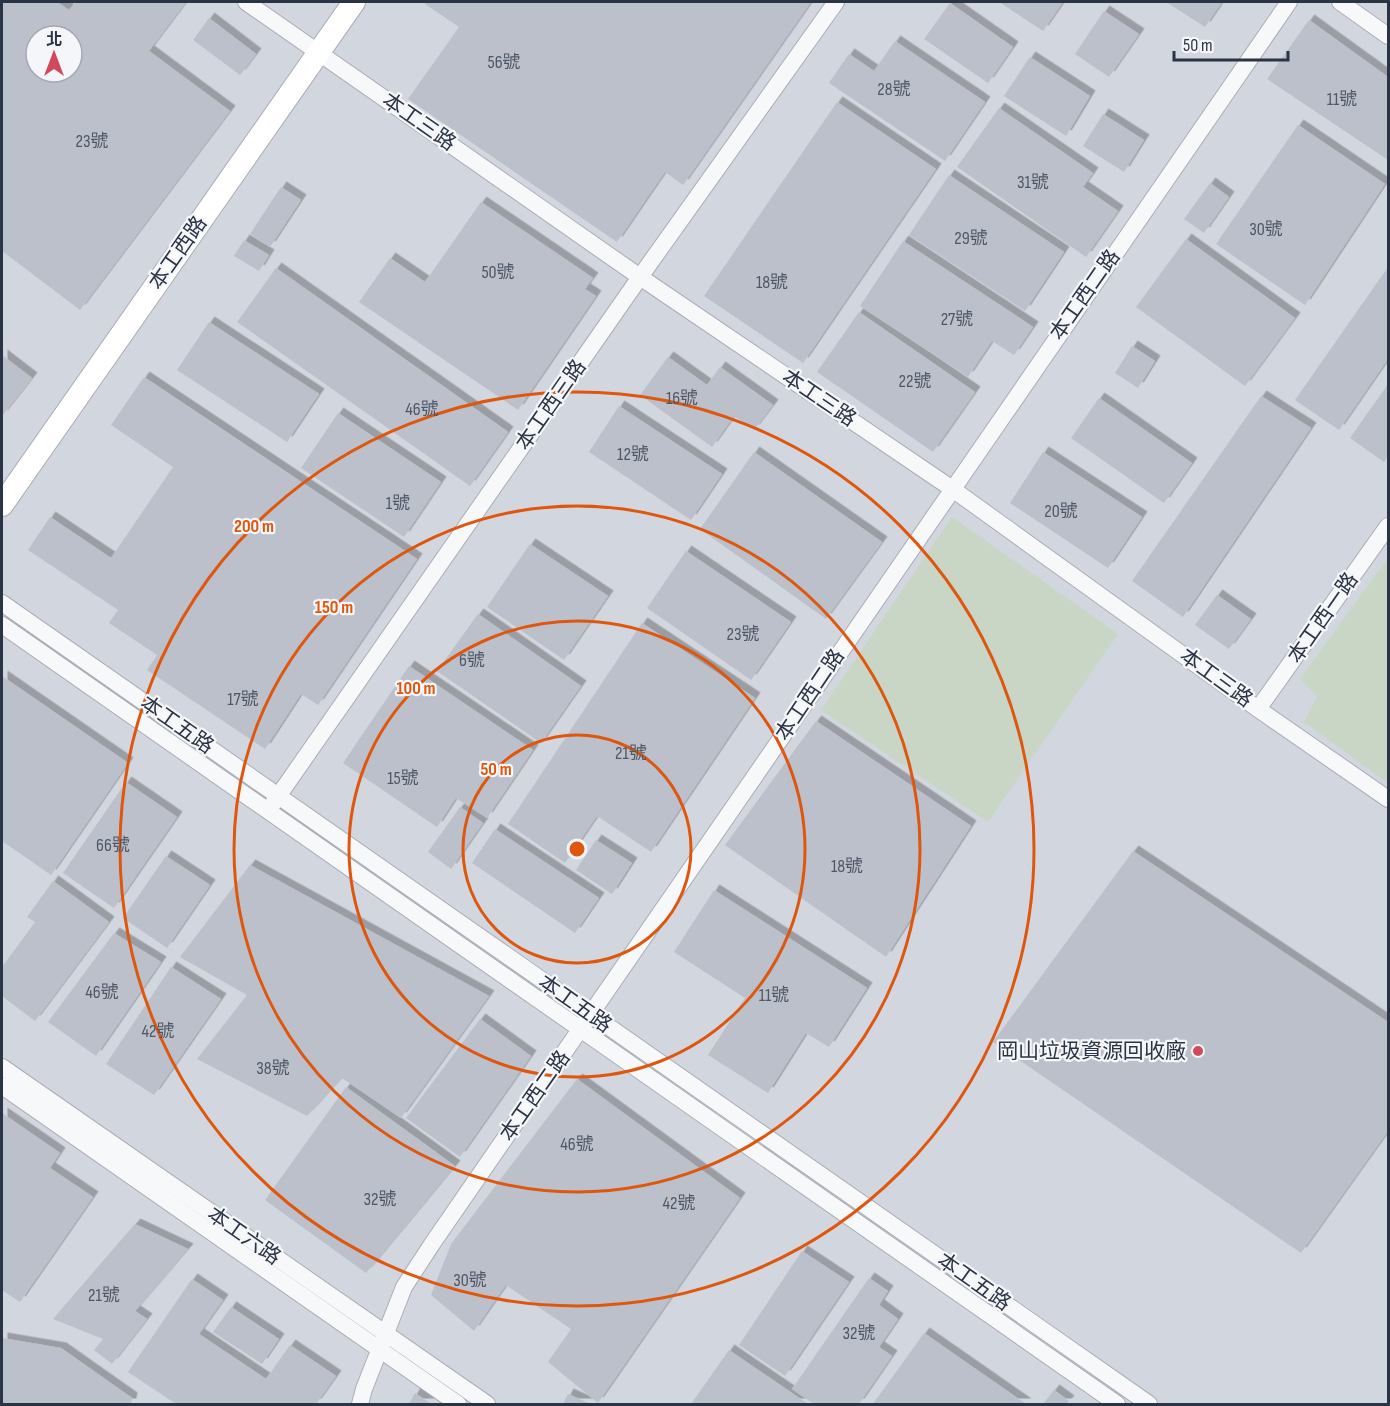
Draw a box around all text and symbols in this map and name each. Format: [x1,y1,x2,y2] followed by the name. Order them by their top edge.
[24,24,84,84] north arrow
[1174,24,1288,62] scale bar
[46,31,62,50] text: 北
[1183,35,1213,56] text: 50 m
[487,52,521,73] house number: 56號
[877,79,911,100] house number: 28號
[377,88,461,156] street label: 本工三路
[1327,89,1357,110] house number: 11號
[76,131,109,152] house number: 23號
[1017,172,1049,193] house number: 31號
[144,211,212,295] street label: 本工西路
[1249,219,1283,240] house number: 30號
[954,228,988,249] house number: 29號
[1045,245,1125,345] street label: 本工西二路
[481,262,515,283] house number: 50號
[756,272,788,293] house number: 18號
[941,309,973,330] house number: 27號
[511,355,591,455] street label: 本工西三路
[777,364,861,432] street label: 本工三路
[899,371,931,392] house number: 22號
[666,388,698,409] house number: 16號
[405,399,439,420] house number: 46號
[617,444,649,465] house number: 12號
[386,493,410,514] house number: 1號
[1044,501,1078,522] house number: 20號
[234,516,274,537] text: 200 m
[1283,568,1363,668] street label: 本工西一路
[315,597,353,618] text: 150 m
[727,624,760,645] house number: 23號
[1175,643,1257,713] street label: 本工三路
[770,644,850,746] street label: 本工西二路
[459,650,485,671] house number: 6號
[397,678,436,699] text: 100 m
[227,689,259,710] house number: 17號
[135,691,219,759] street label: 本工五路
[615,743,647,764] house number: 21號
[480,759,512,780] text: 50 m
[387,768,419,789] house number: 15號
[96,835,130,856] house number: 66號
[567,839,587,859] centre of rings
[831,856,863,877] house number: 18號
[533,970,617,1038] street label: 本工五路
[85,982,119,1003] house number: 46號
[759,985,789,1006] house number: 11號
[141,1021,175,1042] house number: 42號
[997,1039,1186,1064] place label: 岡山垃圾資源回收廠
[1191,1044,1205,1058] marker: 岡山垃圾資源回收廠
[495,1046,575,1146] street label: 本工西二路
[256,1058,290,1079] house number: 38號
[560,1134,594,1155] house number: 46號
[364,1189,396,1210] house number: 32號
[662,1193,696,1214] house number: 42號
[202,1202,286,1270] street label: 本工六路
[932,1248,1016,1316] street label: 本工五路
[453,1270,487,1291] house number: 30號
[88,1285,120,1306] house number: 21號
[843,1323,875,1344] house number: 32號

